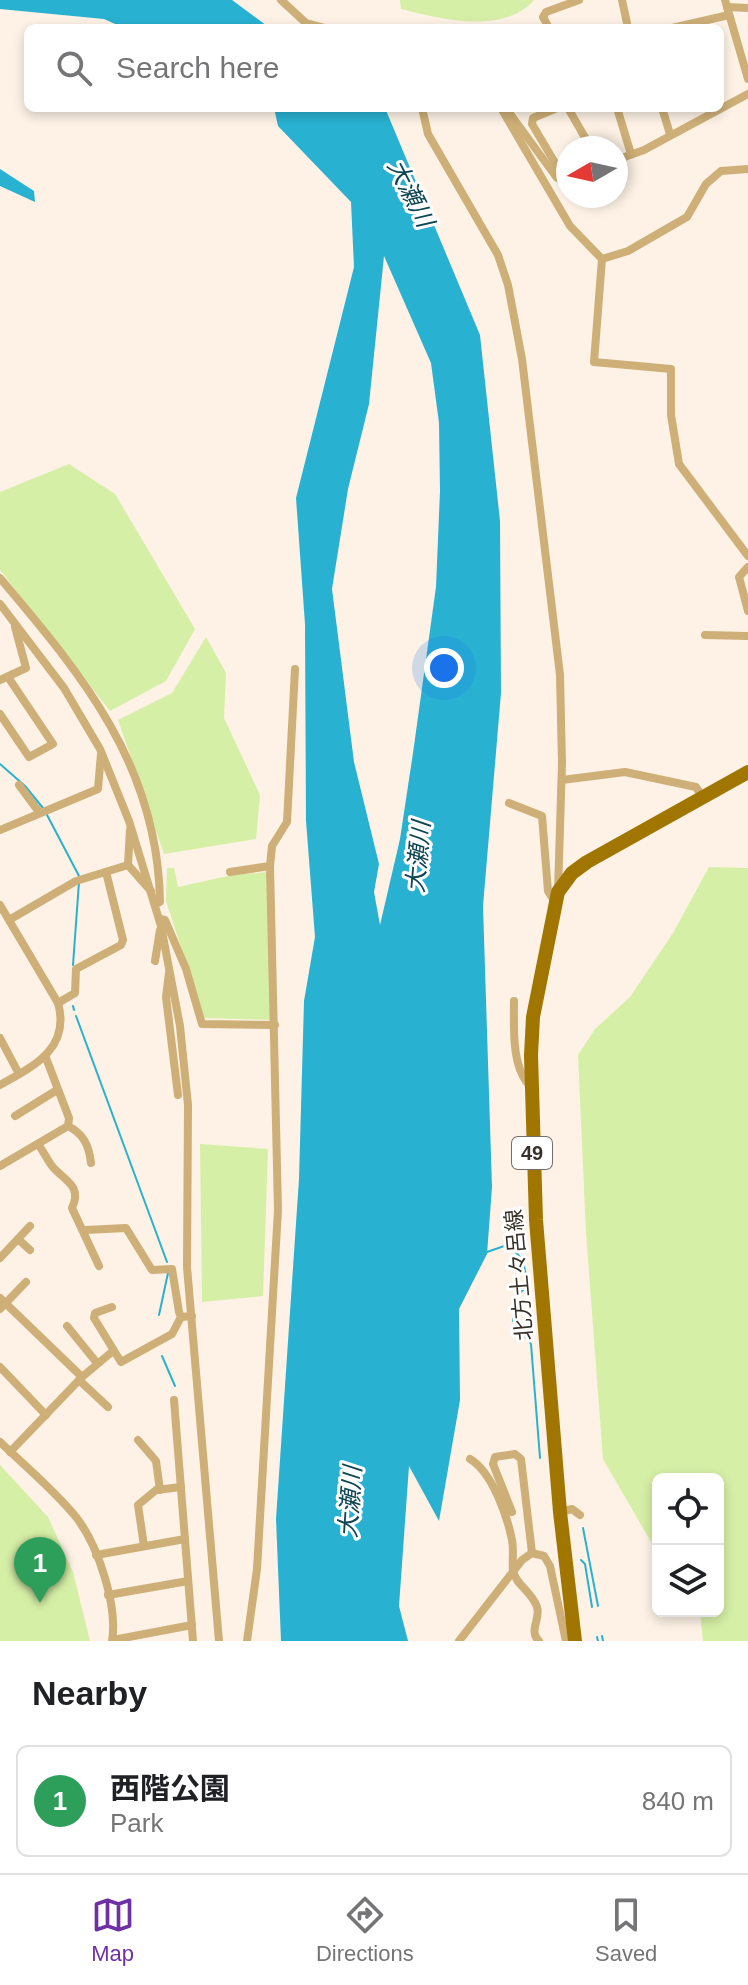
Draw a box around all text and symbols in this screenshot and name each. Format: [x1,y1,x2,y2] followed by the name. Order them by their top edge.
[24,24,724,112] search box
[52,46,96,90] icon: search
[116,51,279,84] text: Search here
[556,136,628,208] north arrow
[383,155,441,234] water label: 大瀬川
[424,648,464,688] your location
[401,817,435,894] water label: 大瀬川
[512,1137,552,1169] road number: 49
[501,1208,537,1342] street label: 北方土々呂線
[334,1462,366,1539] water label: 大瀬川
[652,1473,724,1617] map controls
[652,1473,724,1545] button: locate
[14,1537,66,1603] pin: 1
[652,1545,724,1617] button: layers
[32,1674,147,1712] text: Nearby
[110,1772,230,1805] text: 西階公園
[53,1786,67,1816] text: 1
[642,1786,714,1816] text: 840 m
[110,1808,163,1838] text: Park
[91,1893,135,1967] tab: Map
[316,1893,414,1967] tab: Directions
[595,1893,657,1967] tab: Saved

